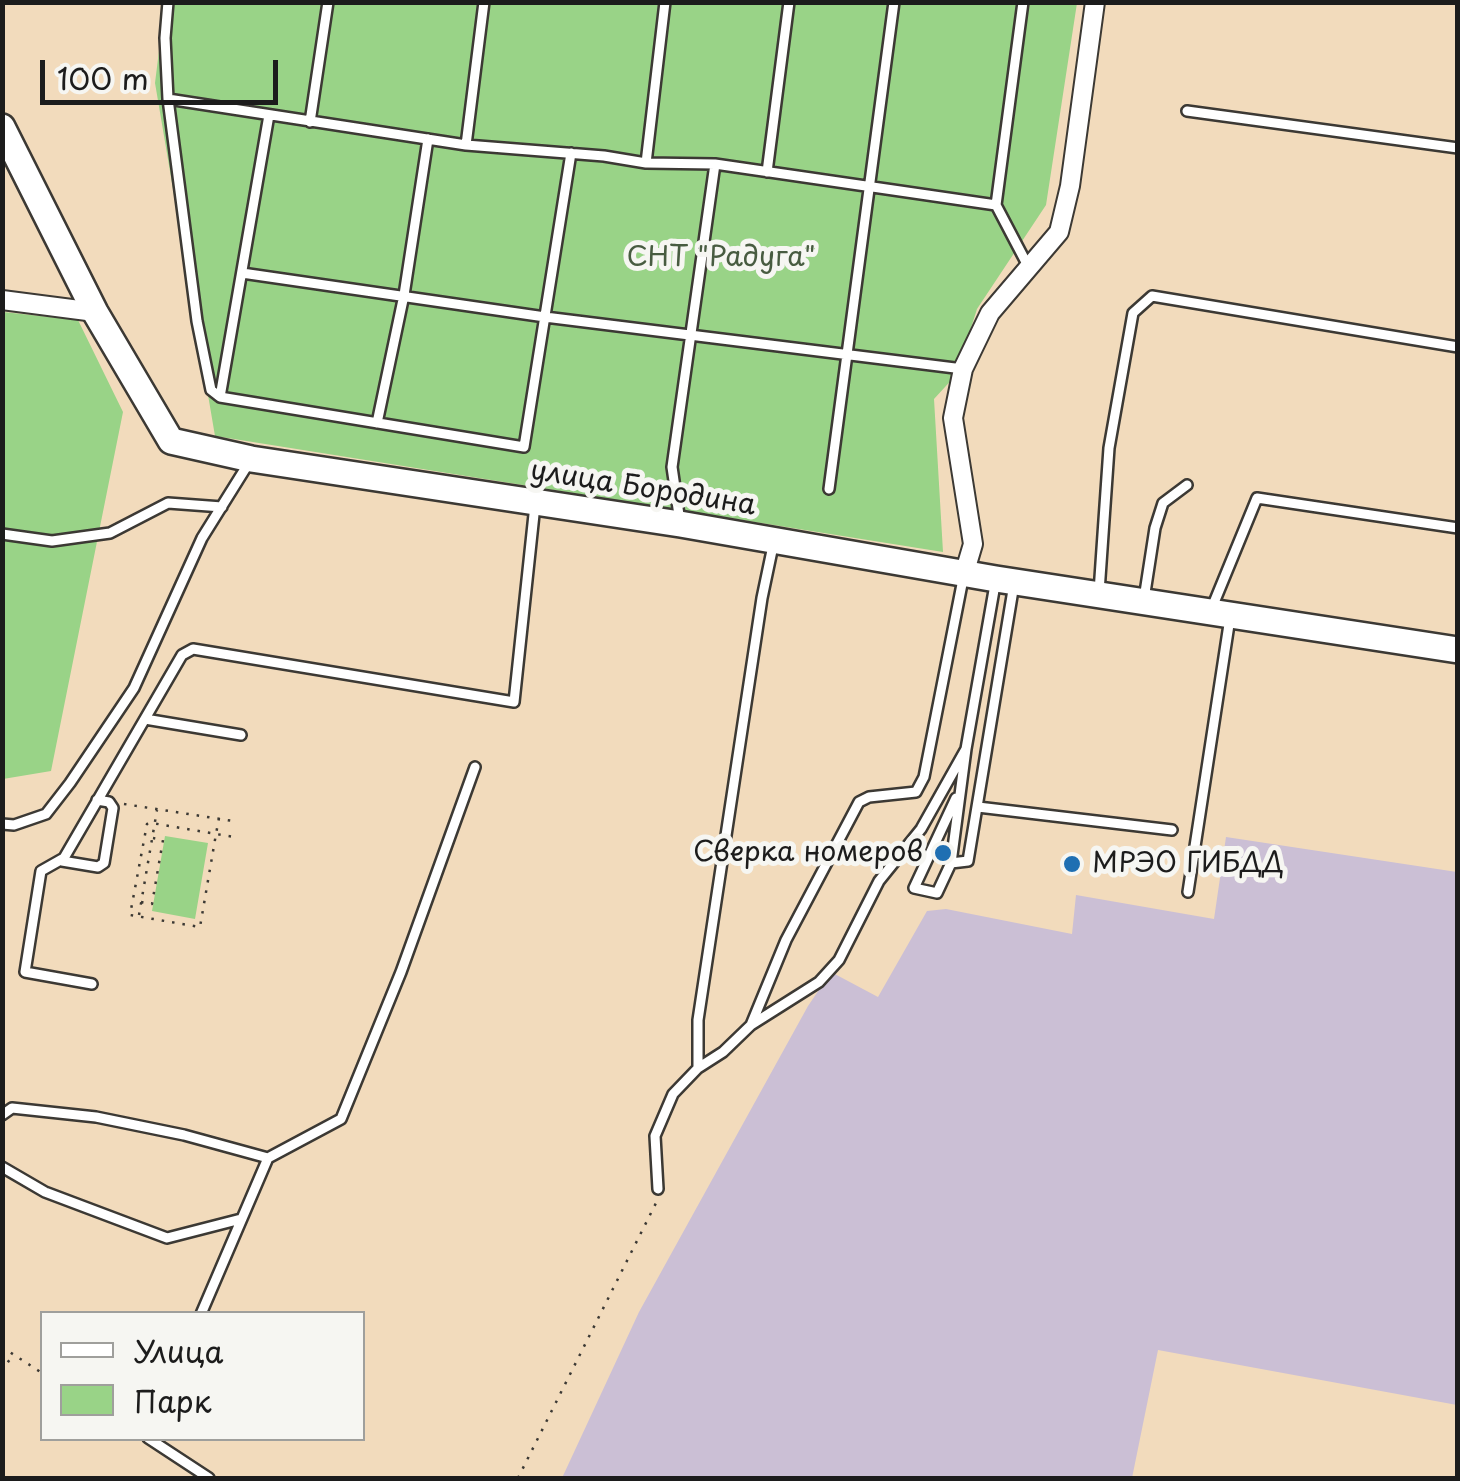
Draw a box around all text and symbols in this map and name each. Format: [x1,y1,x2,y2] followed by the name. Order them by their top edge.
[45,40,282,102] scale bar
[57,55,149,100] text: 100 m
[627,241,815,275] park label: СНТ "Радуга"
[528,455,758,523] street label: улица Бородина
[693,836,923,870] place label: Сверка номеров
[932,842,954,864] marker: Сверка номеров
[1092,847,1284,881] place label: МРЭО ГИБДД
[1061,853,1083,875] marker: МРЭО ГИБДД
[40,1311,365,1441] legend
[134,1328,223,1373] text: Улица
[134,1378,211,1423] text: Парк

